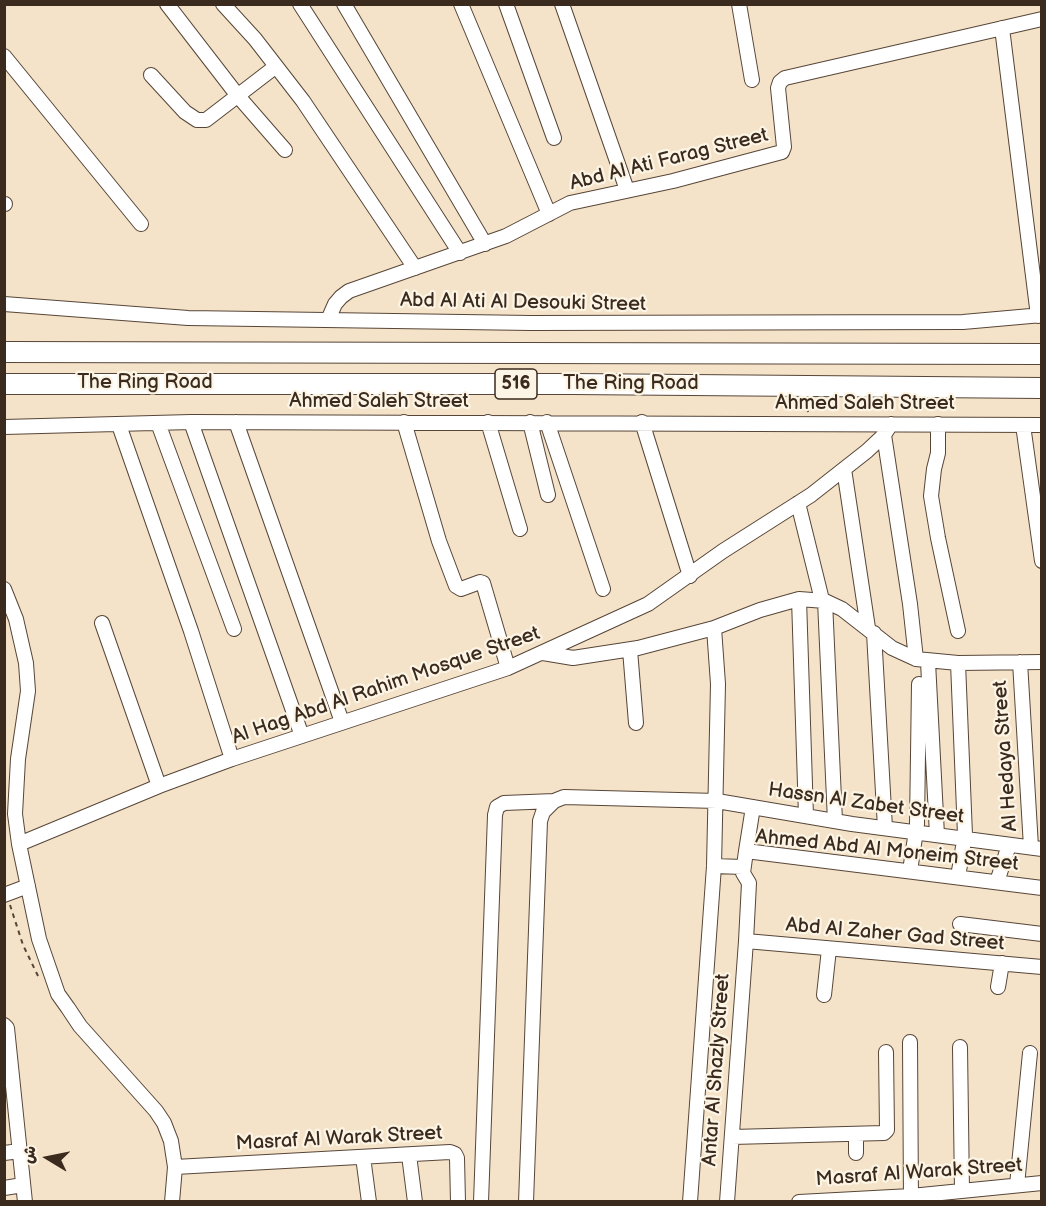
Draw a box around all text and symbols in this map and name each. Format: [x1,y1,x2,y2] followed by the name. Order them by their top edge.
[567,124,771,196] street label: Abd Al Ati Farag Street
[400,289,646,317] street label: Abd Al Ati Al Desouki Street
[495,369,537,399] road number: 516
[77,371,213,395] street label: The Ring Road
[563,372,699,396] street label: The Ring Road
[289,390,469,414] street label: Ahmed Saleh Street
[775,392,955,416] street label: Ahmed Saleh Street
[229,622,543,750] street label: Al Hag Abd Al Rahim Mosque Street
[989,680,1023,832] street label: Al Hedaya Street
[766,778,966,830] street label: Hassn Al Zabet Street
[754,825,1020,877] street label: Ahmed Abd Al Moneim Street
[785,913,1005,957] street label: Abd Al Zaher Gad Street
[698,973,736,1167] street label: Antar Al Shazly Street
[235,1122,443,1156] street label: Masraf Al Warak Street
[18,1128,78,1188] north arrow
[19,1144,41,1165] text: ش
[815,1154,1023,1192] street label: Masraf Al Warak Street

